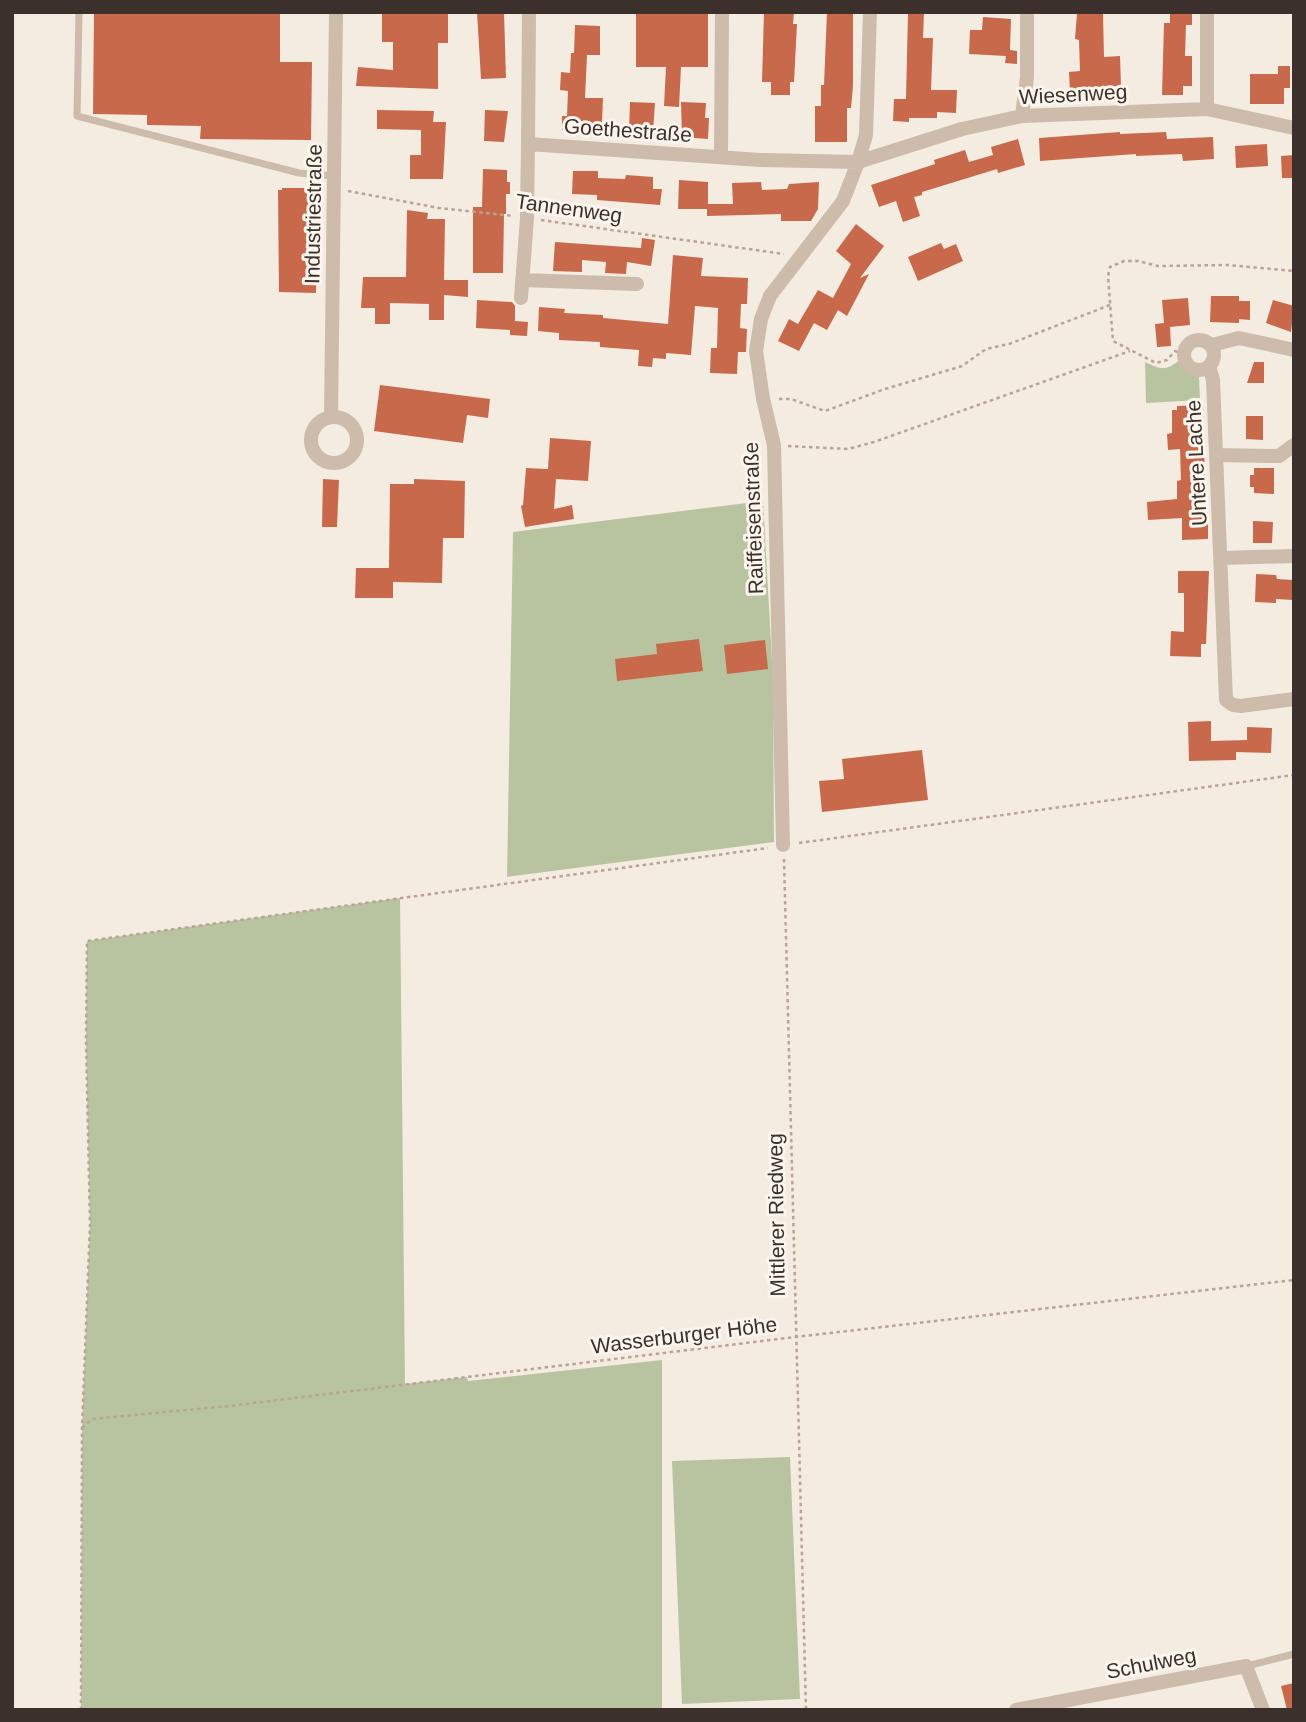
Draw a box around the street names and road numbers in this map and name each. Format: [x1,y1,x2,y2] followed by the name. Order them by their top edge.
[1018,80,1128,108] street label: Wiesenweg
[563,114,693,146] street label: Goethestraße
[300,144,326,284] street label: Industriestraße
[514,189,624,227] street label: Tannenweg
[1181,399,1211,527] street label: Untere Lache
[739,441,767,595] street label: Raiffeisenstraße
[763,1133,789,1297] street label: Mittlerer Riedweg
[590,1312,778,1358] street label: Wasserburger Höhe
[1104,1643,1198,1683] street label: Schulweg

